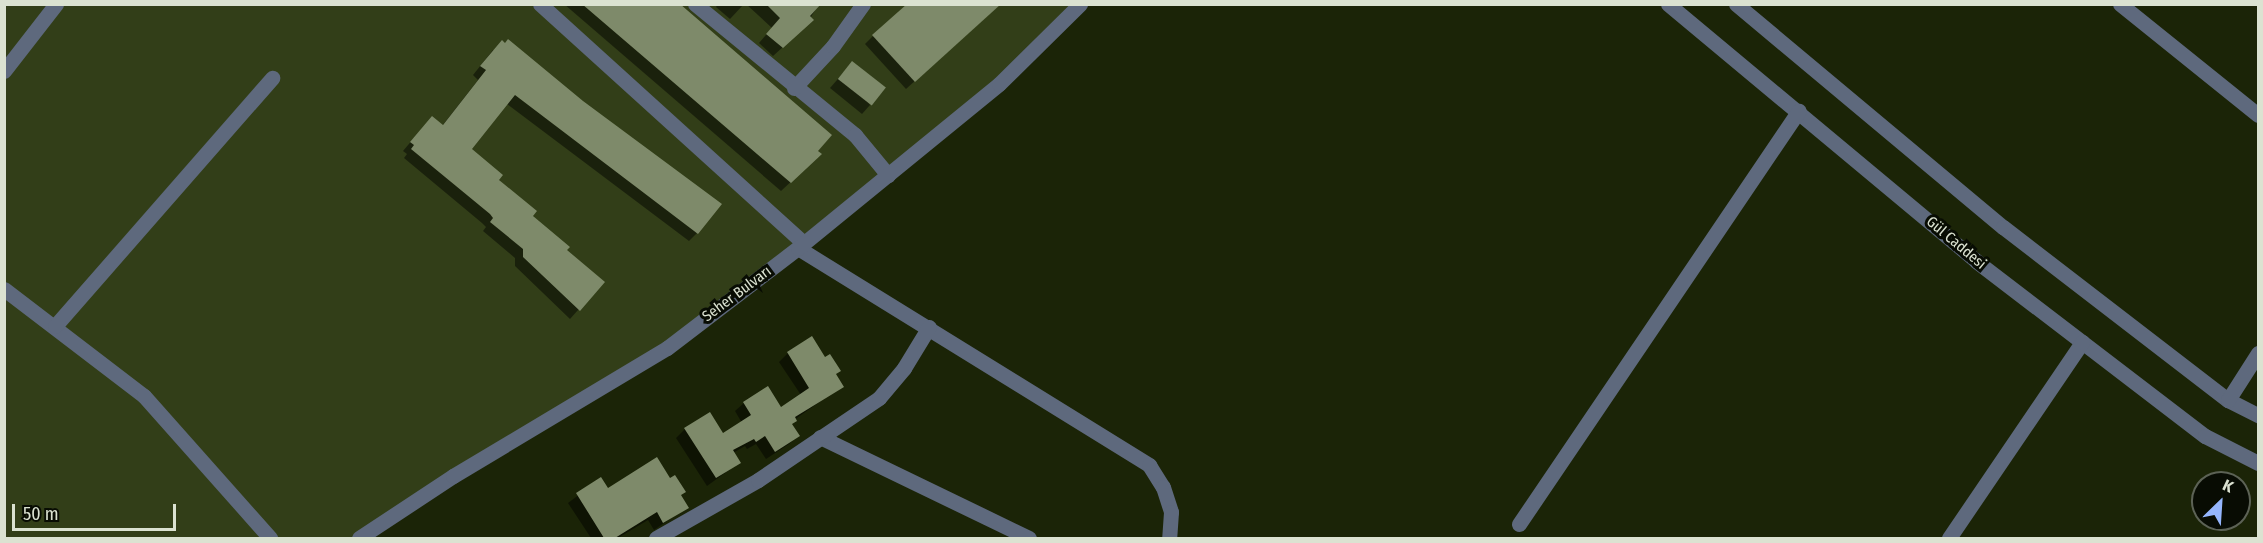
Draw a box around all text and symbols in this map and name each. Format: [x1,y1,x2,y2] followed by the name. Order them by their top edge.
[1922,213,1990,273] street label: Gül Caddesi
[699,262,775,326] street label: Seher Bulvarı
[2191,471,2251,531] north arrow
[2220,475,2236,497] text: K
[15,492,178,530] scale bar
[23,503,59,525] text: 50 m

